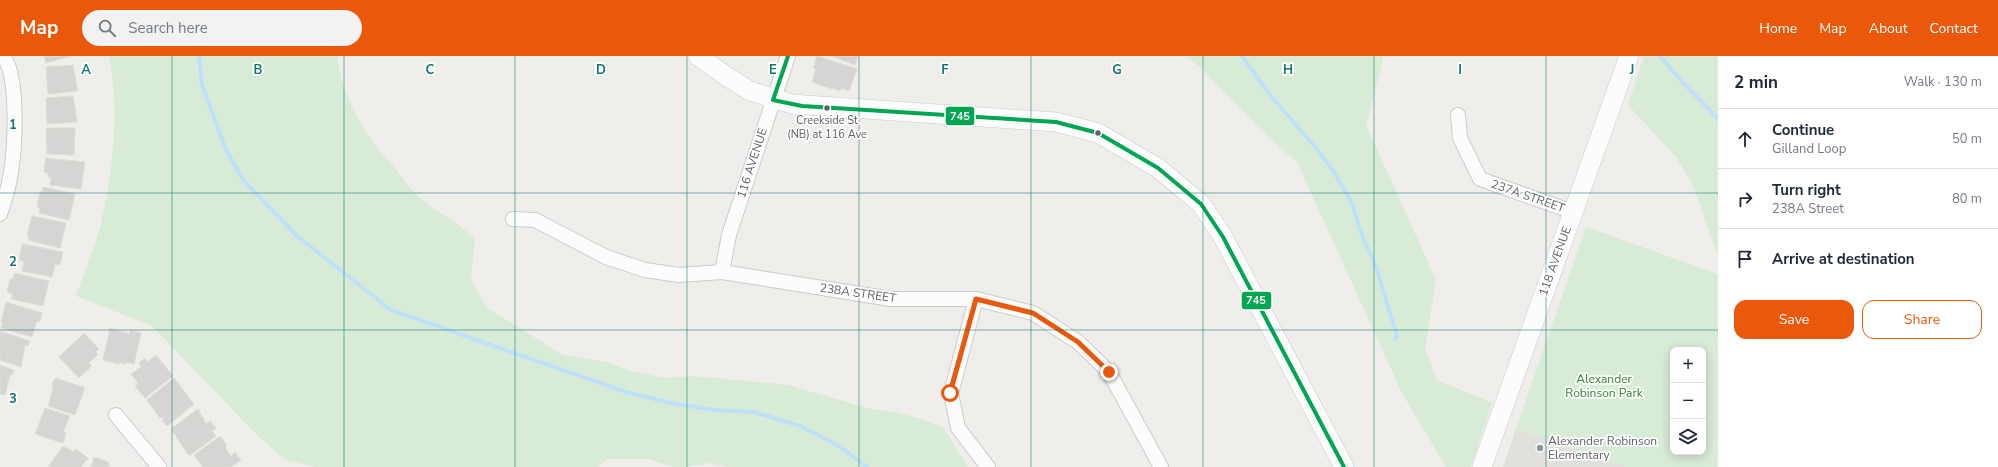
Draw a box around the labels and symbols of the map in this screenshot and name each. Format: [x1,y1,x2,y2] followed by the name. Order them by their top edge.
[81,61,91,79] text: A
[254,61,263,79] text: B
[426,61,435,79] text: C
[596,61,606,79] text: D
[769,61,777,79] text: E
[941,61,949,79] text: F
[1112,61,1122,79] text: G
[1283,61,1293,79] text: H
[1458,61,1462,79] text: I
[1629,61,1634,79] text: J
[822,103,832,113] marker: Creekside St (NB) at 116 Ave
[945,106,975,126] line badge: 745
[950,109,970,124] text: 745
[787,113,867,142] place label: Creekside St (NB) at 116 Ave
[9,116,17,134] text: 1
[733,126,771,200] street label: 116 AVENUE
[1093,128,1103,138] unlabelled marker
[1489,176,1568,216] street label: 237A STREET
[1535,224,1575,298] street label: 118 AVENUE
[9,253,17,271] text: 2
[819,280,898,306] street label: 238A STREET
[1241,291,1272,310] line badge: 745
[1246,293,1266,308] text: 745
[1100,363,1118,381] route end
[1565,371,1644,401] park label: Alexander Robinson Park
[941,384,959,402] route start
[9,390,17,408] text: 3
[1548,433,1657,463] place label: Alexander Robinson Elementary
[1535,443,1545,453] marker: Alexander Robinson Elementary

